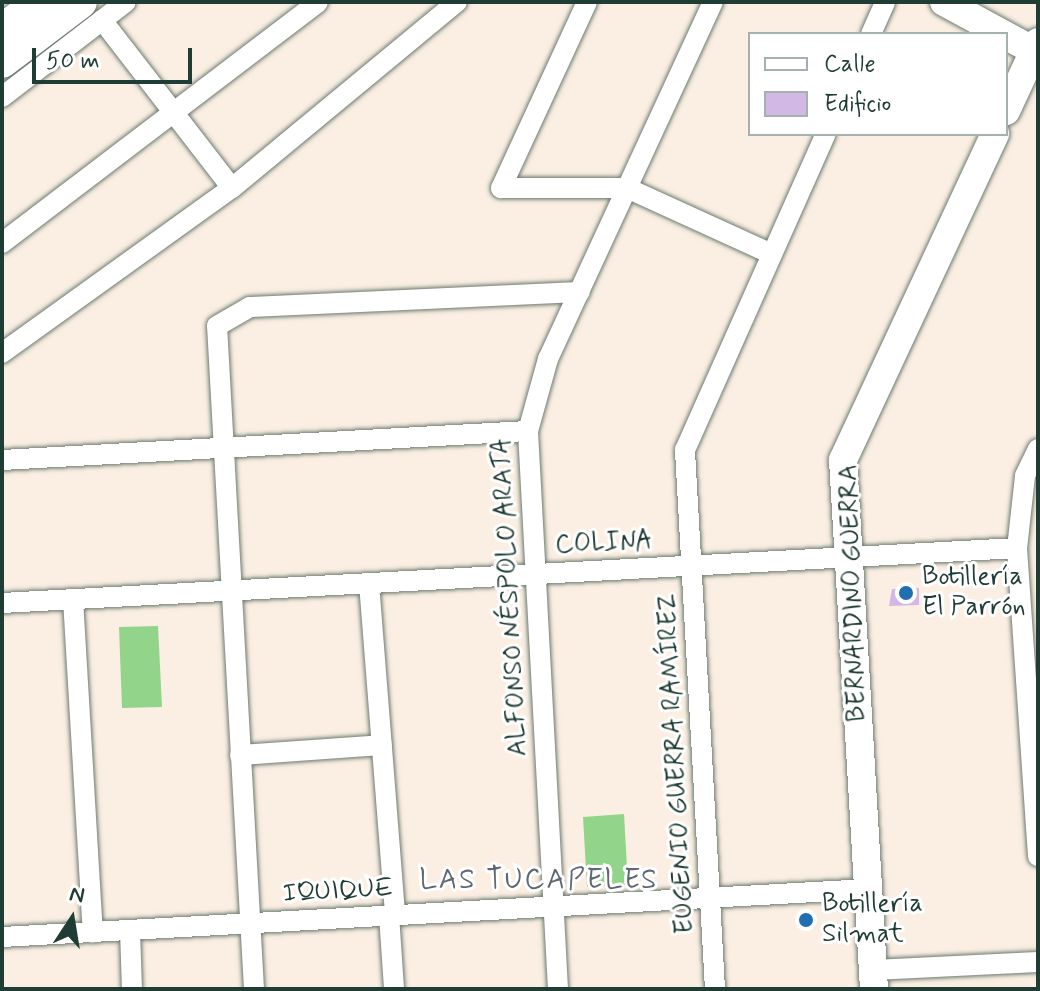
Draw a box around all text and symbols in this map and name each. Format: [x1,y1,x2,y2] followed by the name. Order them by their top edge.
[36,32,196,82] scale bar
[748,32,1008,136] legend
[46,46,100,77] text: 50 m
[824,49,876,80] text: Calle
[824,89,891,120] text: Edificio
[487,437,535,757] street label: ALFONSO NÉSPOLO ARATA
[834,462,874,724] street label: BERNARDINO GUERRA
[555,526,653,562] street label: COLINA
[922,562,1026,624] place label: Botillería El Parrón
[897,584,915,602] marker: Botillería El Parrón
[652,591,702,937] street label: EUGENIO GUERRA RAMÍREZ
[421,864,657,898] district label: LAS TUCAPELES
[282,874,394,910] street label: IQUIQUE
[32,879,112,959] north arrow
[67,880,87,911] text: N
[822,889,923,950] place label: Botillería Silmat
[797,911,815,929] marker: Botillería Silmat

